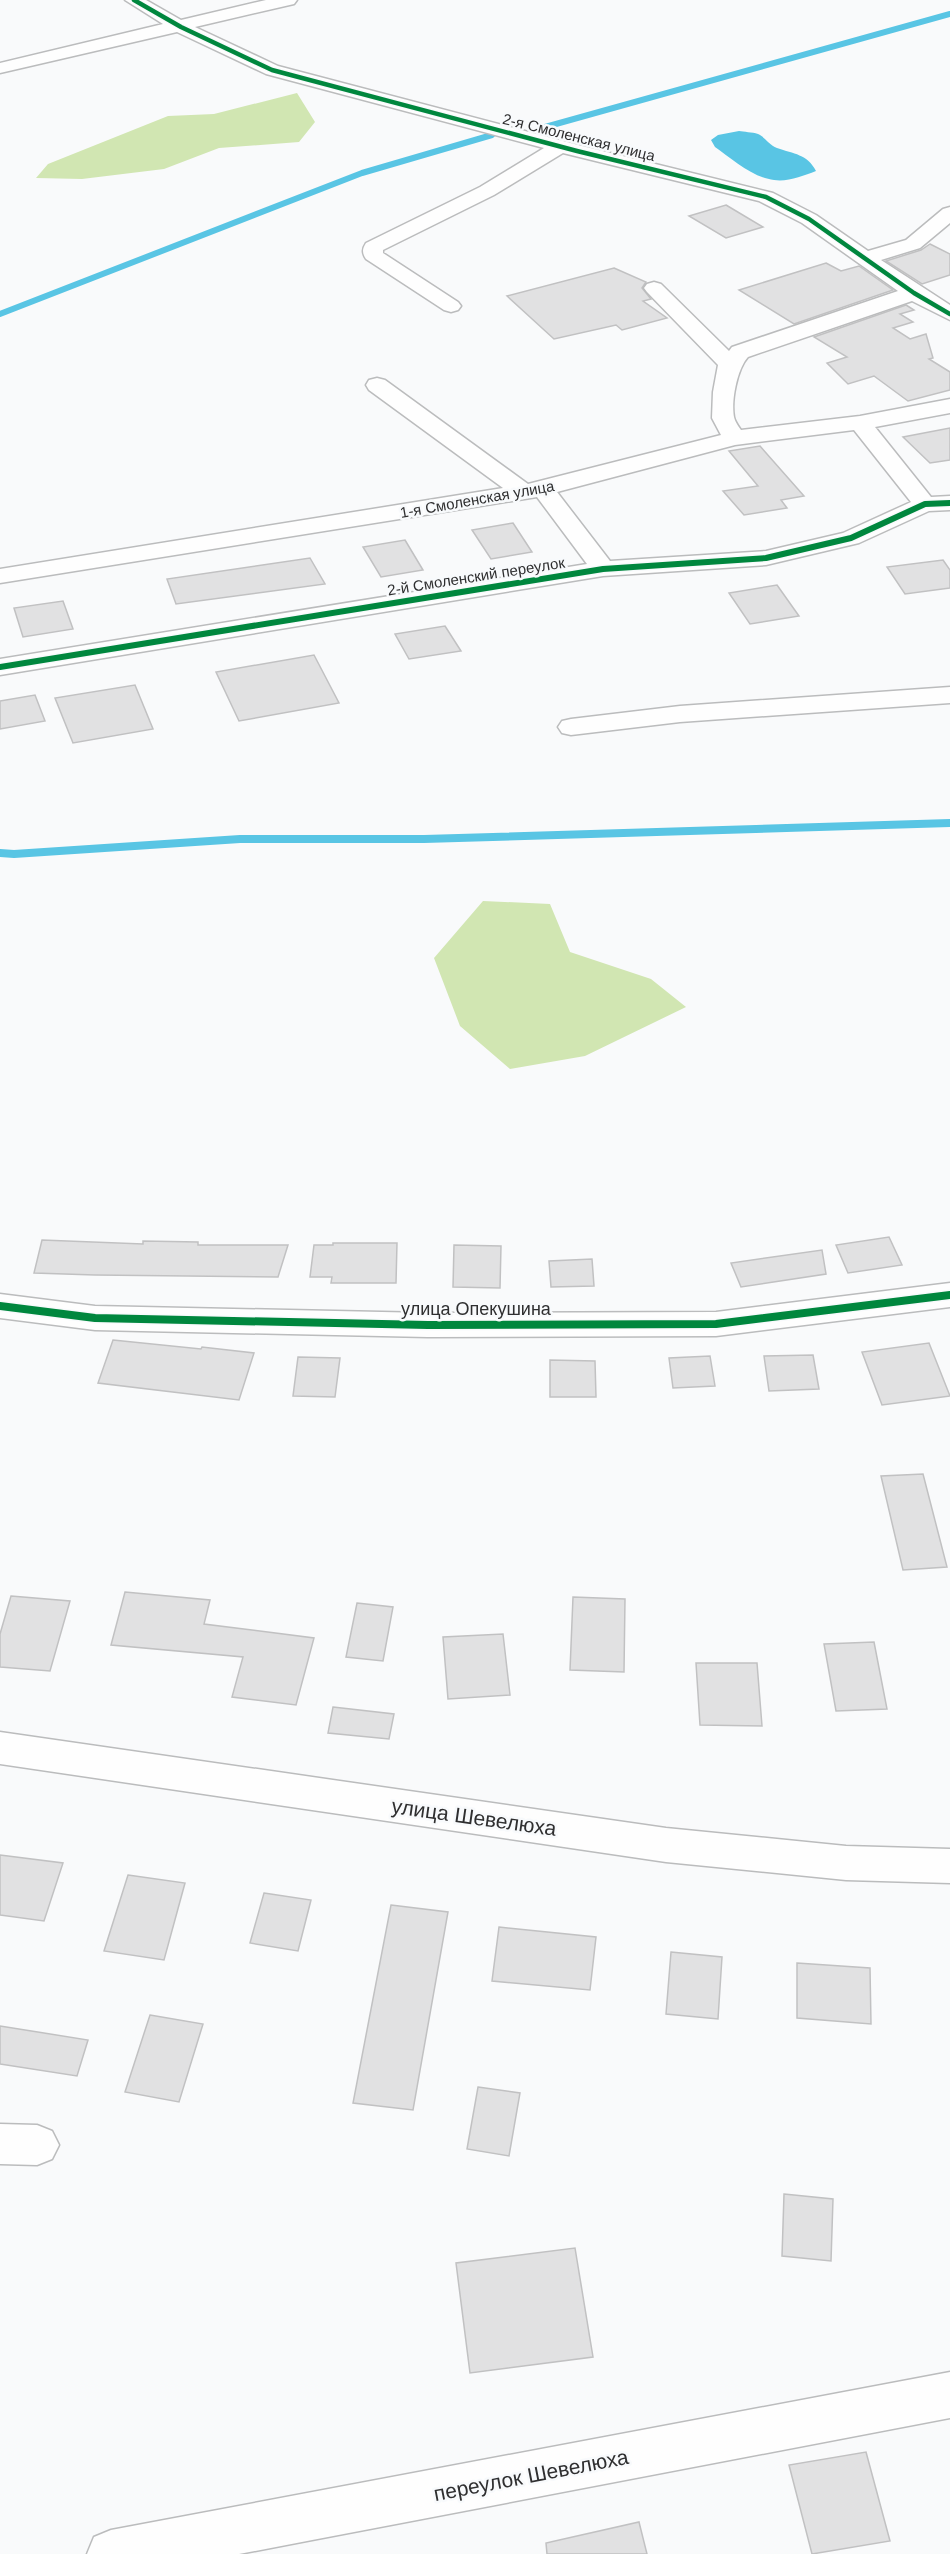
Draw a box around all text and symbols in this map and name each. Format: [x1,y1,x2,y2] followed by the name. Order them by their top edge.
[501,110,658,164] street label: 2-я Смоленская улица
[398,477,556,521] street label: 1-я Смоленская улица
[386,554,566,598] street label: 2-й Смоленский переулок
[401,1299,552,1319] street label: улица Опекушина
[390,1794,558,1840] street label: улица Шевелюха
[432,2445,631,2505] street label: переулок Шевелюха

